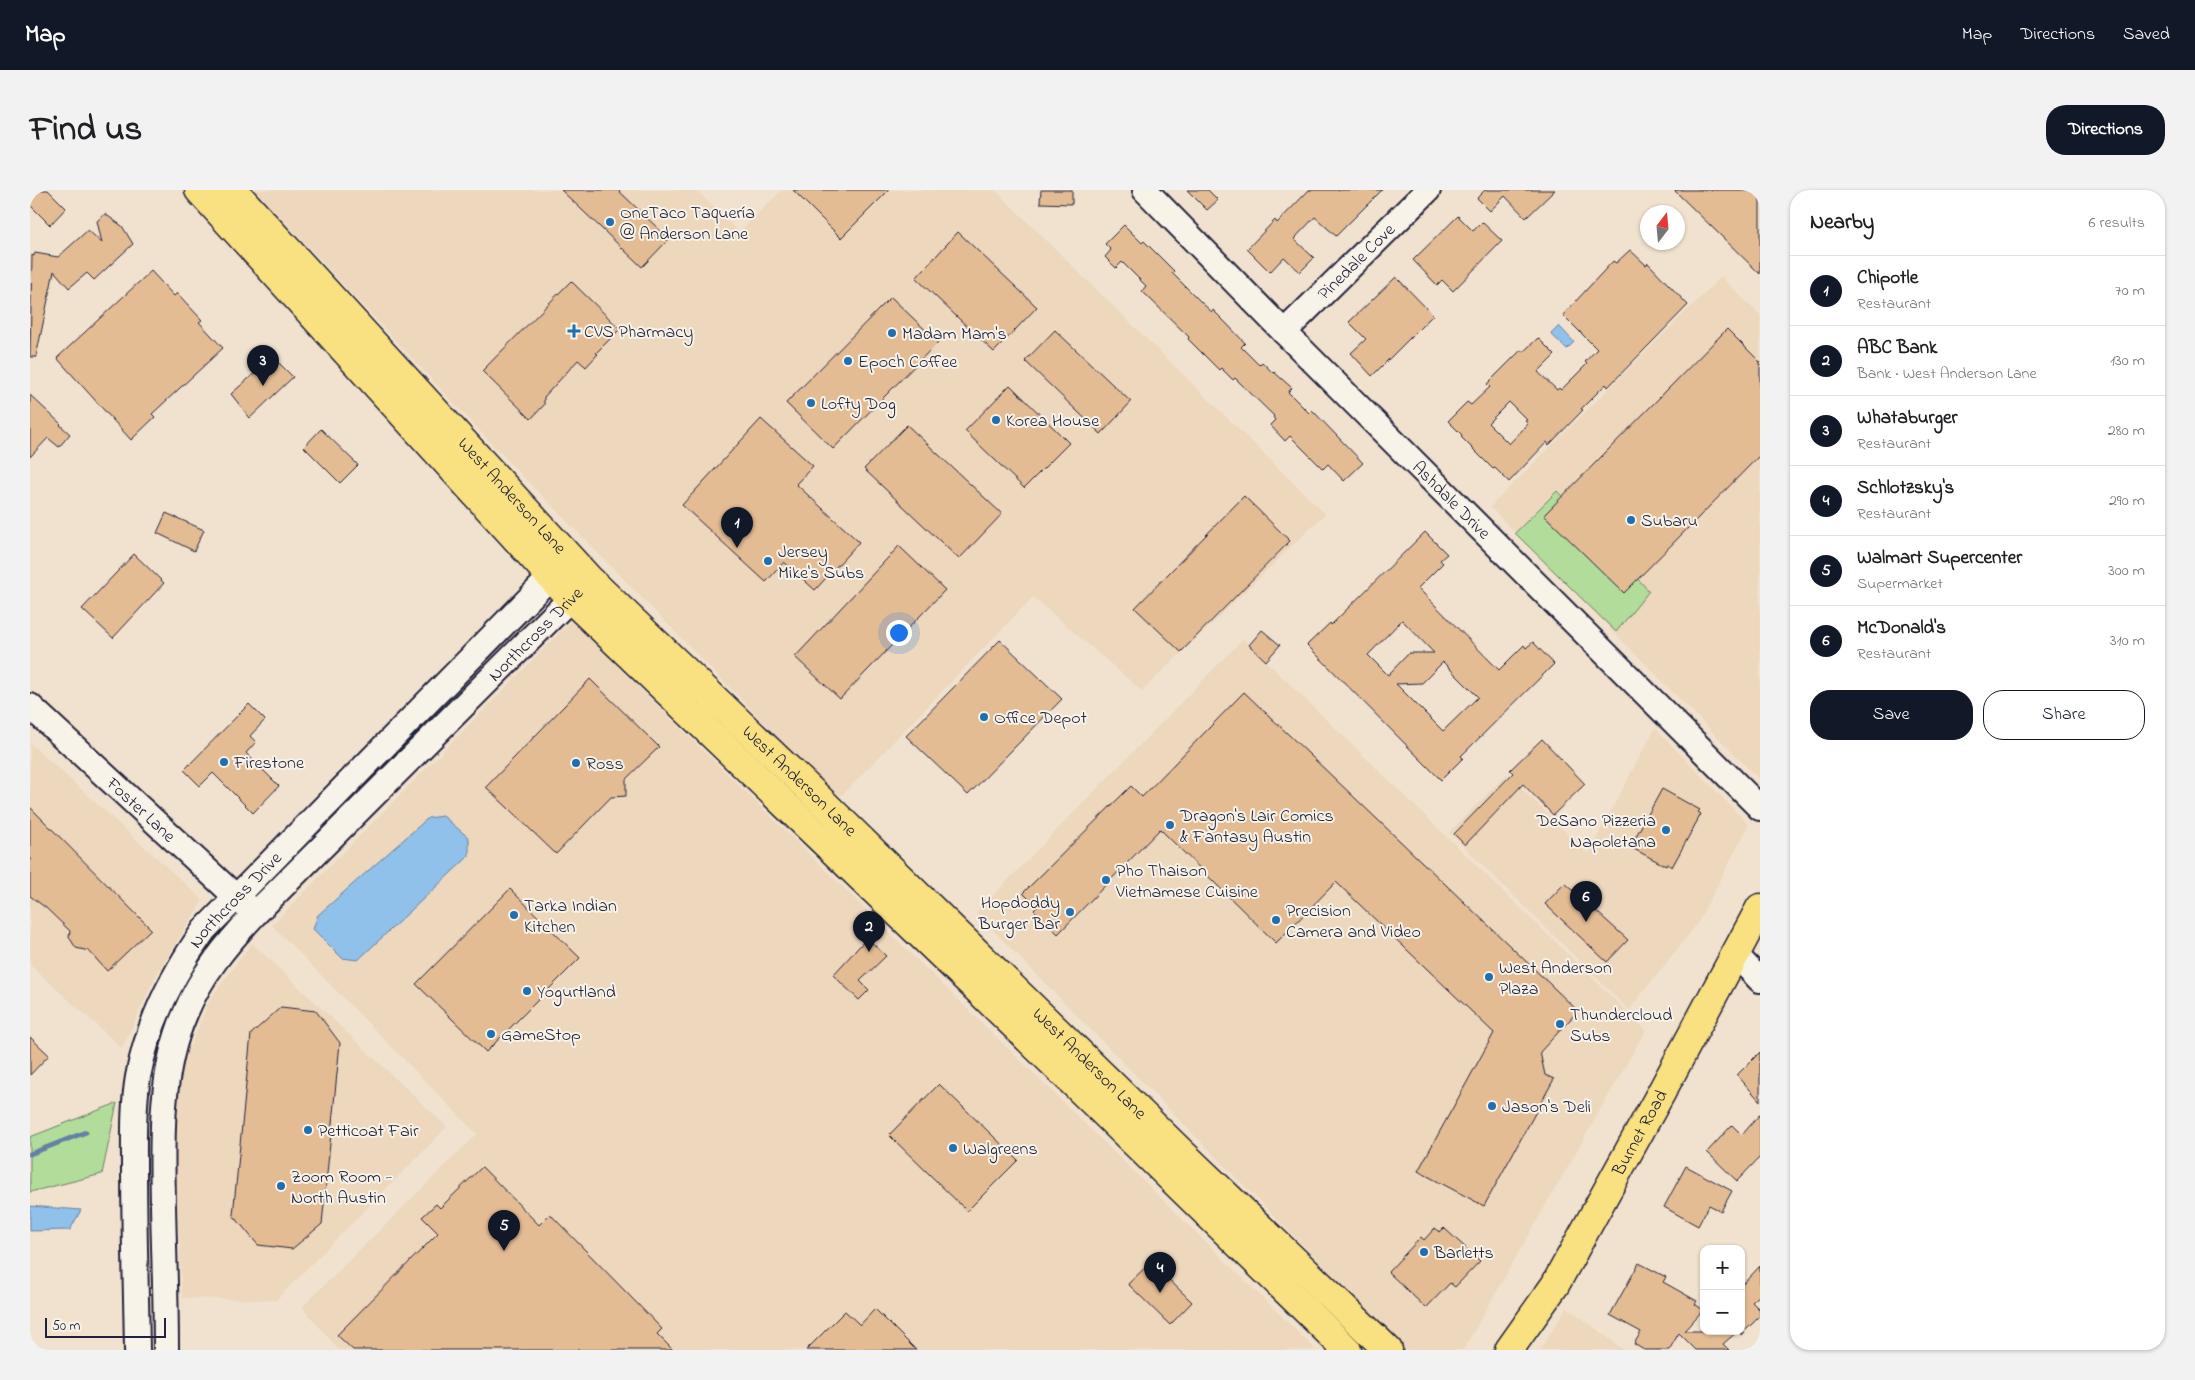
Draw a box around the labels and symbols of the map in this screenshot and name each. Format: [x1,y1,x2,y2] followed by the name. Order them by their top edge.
[620,201,755,248] place label: OneTaco Taquería @ Anderson Lane
[1640,205,1685,250] north arrow
[604,216,616,228] marker: OneTaco Taquería @ Anderson Lane
[1313,218,1403,307] street label: Pinedale Cove
[584,320,693,346] place label: CVS Pharmacy
[902,322,1007,348] place label: Madam Mam's
[568,325,580,337] marker: CVS Pharmacy
[886,327,898,339] marker: Madam Mam's
[247,345,279,386] pin: 3
[858,350,958,376] place label: Epoch Coffee
[842,355,854,367] marker: Epoch Coffee
[821,392,896,419] place label: Lofty Dog
[805,397,817,409] marker: Lofty Dog
[1006,409,1100,435] place label: Korea House
[990,414,1002,426] marker: Korea House
[451,432,572,562] street label: West Anderson Lane
[1405,456,1496,547] street label: Ashdale Drive
[721,507,753,548] pin: 1
[1641,509,1698,535] place label: Subaru
[1625,514,1637,526] marker: Subaru
[778,540,864,587] place label: Jersey Mike's Subs
[762,555,774,567] marker: Jersey Mike's Subs
[483,581,591,689] street label: Northcross Drive
[886,620,912,646] your location
[994,706,1087,732] place label: Office Depot
[978,711,990,723] marker: Office Depot
[735,720,862,844] street label: West Anderson Lane
[233,751,305,777] place label: Firestone
[586,752,624,778] place label: Ross
[218,756,230,768] marker: Firestone
[570,757,582,769] marker: Ross
[99,771,181,850] street label: Foster Lane
[1179,804,1334,851] place label: Dragon's Lair Comics & Fantasy Austin
[1535,809,1656,856] place label: DeSano Pizzeria Napoletana
[1164,819,1176,831] marker: Dragon's Lair Comics & Fantasy Austin
[1660,824,1672,836] marker: DeSano Pizzeria Napoletana
[184,846,290,954] street label: Northcross Drive
[1115,859,1259,906] place label: Pho Thaison Vietnamese Cuisine
[1100,874,1112,886] marker: Pho Thaison Vietnamese Cuisine
[1570,881,1602,922] pin: 6
[977,891,1060,939] place label: Hopdoddy Burger Bar
[524,894,617,941] place label: Tarka Indian Kitchen
[1286,899,1421,946] place label: Precision Camera and Video
[1064,906,1076,918] marker: Hopdoddy Burger Bar
[508,909,520,921] marker: Tarka Indian Kitchen
[853,911,885,952] pin: 2
[1270,914,1282,926] marker: Precision Camera and Video
[1499,956,1612,1003] place label: West Anderson Plaza
[1483,971,1495,983] marker: West Anderson Plaza
[537,980,616,1007] place label: Yogurtland
[521,985,533,997] marker: Yogurtland
[1026,1003,1152,1127] street label: West Anderson Lane
[1570,1003,1672,1050] place label: Thundercloud Subs
[1554,1018,1566,1030] marker: Thundercloud Subs
[501,1023,581,1049] place label: GameStop
[485,1028,497,1040] marker: GameStop
[1606,1086,1675,1182] street label: Burnet Road
[1502,1095,1591,1121] place label: Jason's Deli
[1486,1100,1498,1112] marker: Jason's Deli
[318,1119,419,1145] place label: Petticoat Fair
[302,1124,314,1136] marker: Petticoat Fair
[963,1137,1038,1164] place label: Walgreens
[947,1142,959,1154] marker: Walgreens
[291,1165,393,1212] place label: Zoom Room - North Austin
[275,1180,287,1192] marker: Zoom Room - North Austin
[488,1210,520,1251] pin: 5
[1433,1241,1494,1267] place label: Barletts
[1418,1246,1430,1258] marker: Barletts
[1144,1252,1176,1293] pin: 4
[45,1315,166,1338] scale bar

